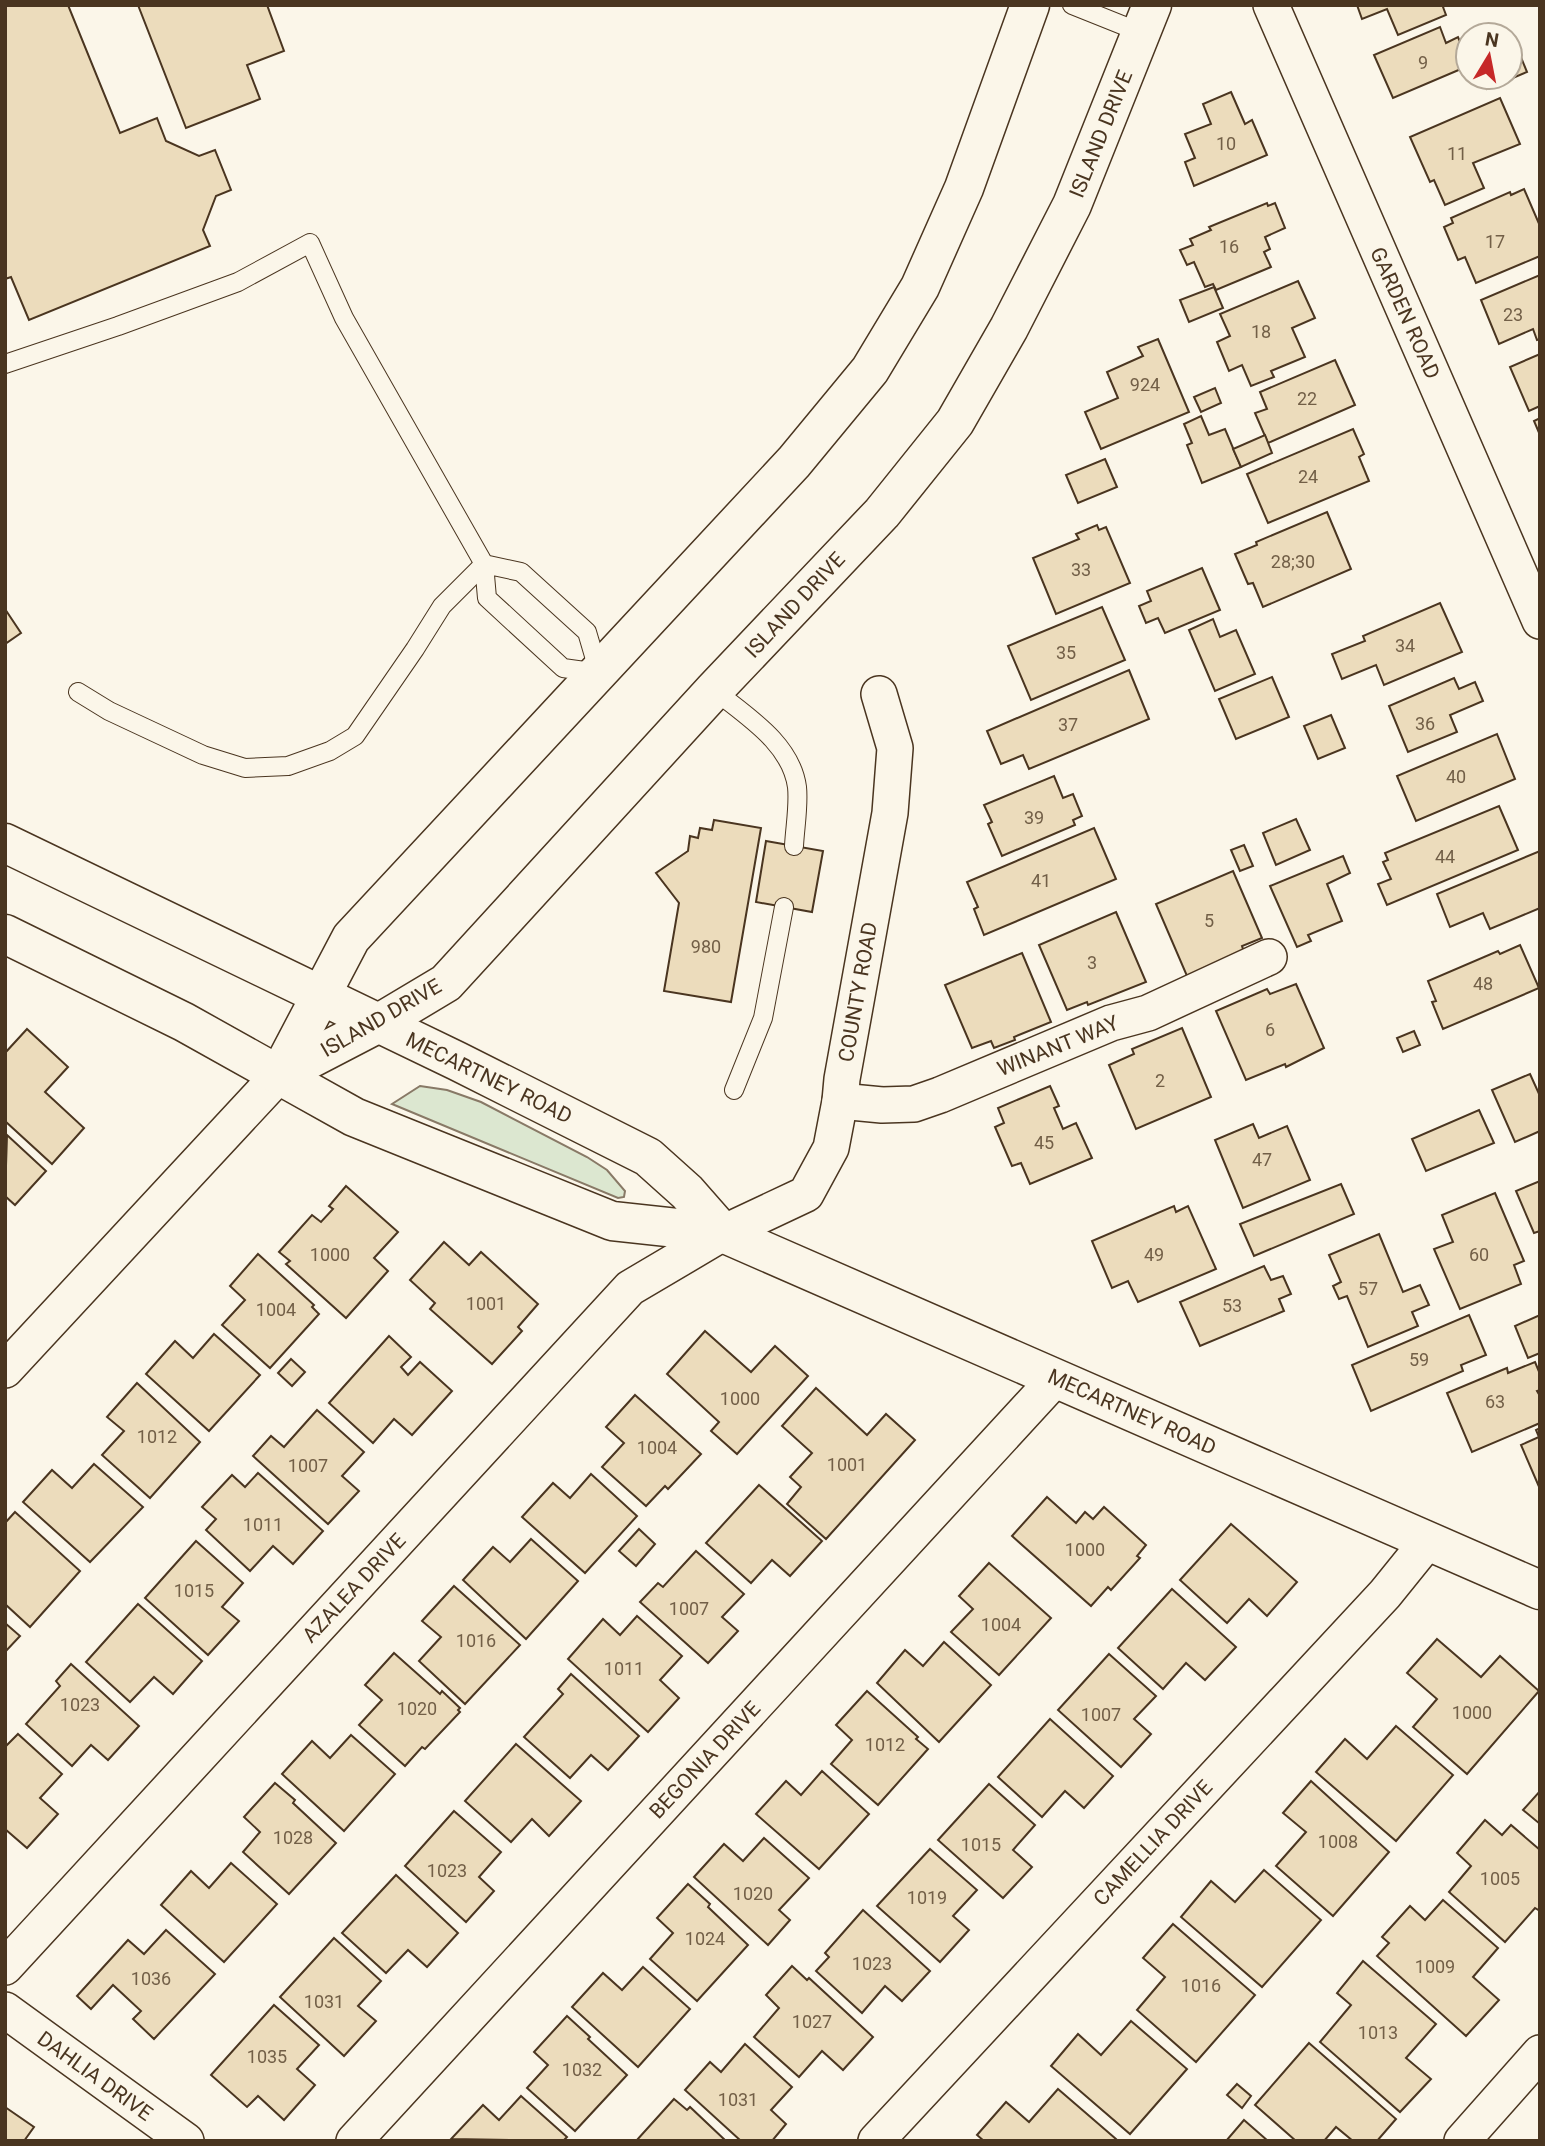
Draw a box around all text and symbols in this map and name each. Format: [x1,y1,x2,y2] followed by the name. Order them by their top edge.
[1454,21,1524,91] north arrow
[1483,27,1500,52] text: N
[1418,52,1428,73] house number: 9
[1065,67,1137,201] street label: ISLAND DRIVE
[1216,133,1236,154] house number: 10
[1447,143,1467,164] house number: 11
[1485,231,1505,252] house number: 17
[1219,236,1239,257] house number: 16
[1365,243,1445,383] street label: GARDEN ROAD
[1503,304,1523,325] house number: 23
[1251,321,1271,342] house number: 18
[1130,374,1160,395] house number: 924
[1297,388,1317,409] house number: 22
[1298,466,1318,487] house number: 24
[740,547,850,663] street label: ISLAND DRIVE
[1271,551,1315,572] house number: 28;30
[1071,559,1091,580] house number: 33
[1395,635,1415,656] house number: 34
[1056,642,1076,663] house number: 35
[1415,713,1435,734] house number: 36
[1058,714,1078,735] house number: 37
[1446,766,1466,787] house number: 40
[1024,807,1044,828] house number: 39
[1435,846,1455,867] house number: 44
[1031,870,1051,891] house number: 41
[1204,910,1214,931] house number: 5
[834,920,882,1064] street label: COUNTY ROAD
[691,936,721,957] house number: 980
[1087,952,1097,973] house number: 3
[1473,973,1493,994] house number: 48
[316,974,446,1062] street label: ISLAND DRIVE
[994,1011,1123,1081] street label: WINANT WAY
[1265,1019,1275,1040] house number: 6
[402,1027,576,1129] street label: MECARTNEY ROAD
[1155,1070,1165,1091] house number: 2
[1034,1132,1054,1153] house number: 45
[1252,1149,1272,1170] house number: 47
[310,1244,350,1265] house number: 1000
[1144,1244,1164,1265] house number: 49
[1469,1244,1489,1265] house number: 60
[1358,1278,1378,1299] house number: 57
[466,1293,506,1314] house number: 1001
[1222,1295,1242,1316] house number: 53
[256,1299,296,1320] house number: 1004
[1409,1349,1429,1370] house number: 59
[1044,1364,1220,1460] street label: MECARTNEY ROAD
[720,1388,760,1409] house number: 1000
[1485,1391,1505,1412] house number: 63
[137,1426,177,1447] house number: 1012
[637,1437,677,1458] house number: 1004
[827,1454,867,1475] house number: 1001
[288,1455,328,1476] house number: 1007
[243,1514,283,1535] house number: 1011
[297,1529,411,1647] street label: AZALEA DRIVE
[1065,1539,1105,1560] house number: 1000
[174,1580,214,1601] house number: 1015
[669,1598,709,1619] house number: 1007
[981,1614,1021,1635] house number: 1004
[456,1630,496,1651] house number: 1016
[604,1658,644,1679] house number: 1011
[60,1694,100,1715] house number: 1023
[645,1696,765,1824] street label: BEGONIA DRIVE
[397,1698,437,1719] house number: 1020
[1452,1702,1492,1723] house number: 1000
[1081,1704,1121,1725] house number: 1007
[865,1734,905,1755] house number: 1012
[1089,1775,1217,1911] street label: CAMELLIA DRIVE
[273,1827,313,1848] house number: 1028
[1318,1831,1358,1852] house number: 1008
[961,1834,1001,1855] house number: 1015
[427,1860,467,1881] house number: 1023
[1480,1868,1520,1889] house number: 1005
[733,1883,773,1904] house number: 1020
[907,1887,947,1908] house number: 1019
[685,1928,725,1949] house number: 1024
[852,1953,892,1974] house number: 1023
[1415,1956,1455,1977] house number: 1009
[131,1968,171,1989] house number: 1036
[1181,1975,1221,1996] house number: 1016
[304,1991,344,2012] house number: 1031
[792,2011,832,2032] house number: 1027
[1358,2022,1398,2043] house number: 1013
[33,2026,157,2126] street label: DAHLIA DRIVE
[247,2046,287,2067] house number: 1035
[562,2059,602,2080] house number: 1032
[718,2089,758,2110] house number: 1031

